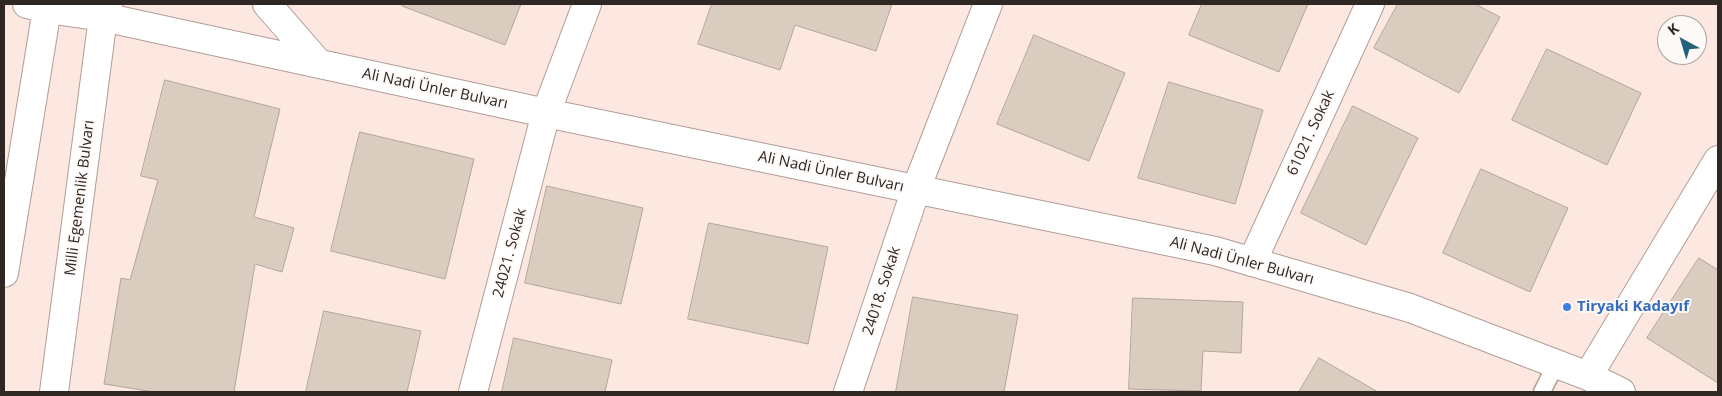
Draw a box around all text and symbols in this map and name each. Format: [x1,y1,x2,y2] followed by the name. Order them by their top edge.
[1657,15,1707,65] north arrow
[1663,18,1682,39] text: K
[361,65,509,113] street label: Ali Nadi Ünler Bulvarı
[1283,87,1339,179] street label: 61021. Sokak
[62,119,98,277] street label: Milli Egemenlik Bulvarı
[757,148,905,196] street label: Ali Nadi Ünler Bulvarı
[489,206,531,300] street label: 24021. Sokak
[1168,233,1316,289] street label: Ali Nadi Ünler Bulvarı
[859,244,905,338] street label: 24018. Sokak
[1577,298,1689,316] place label: Tiryaki Kadayıf
[1561,301,1573,313] marker: Tiryaki Kadayıf

